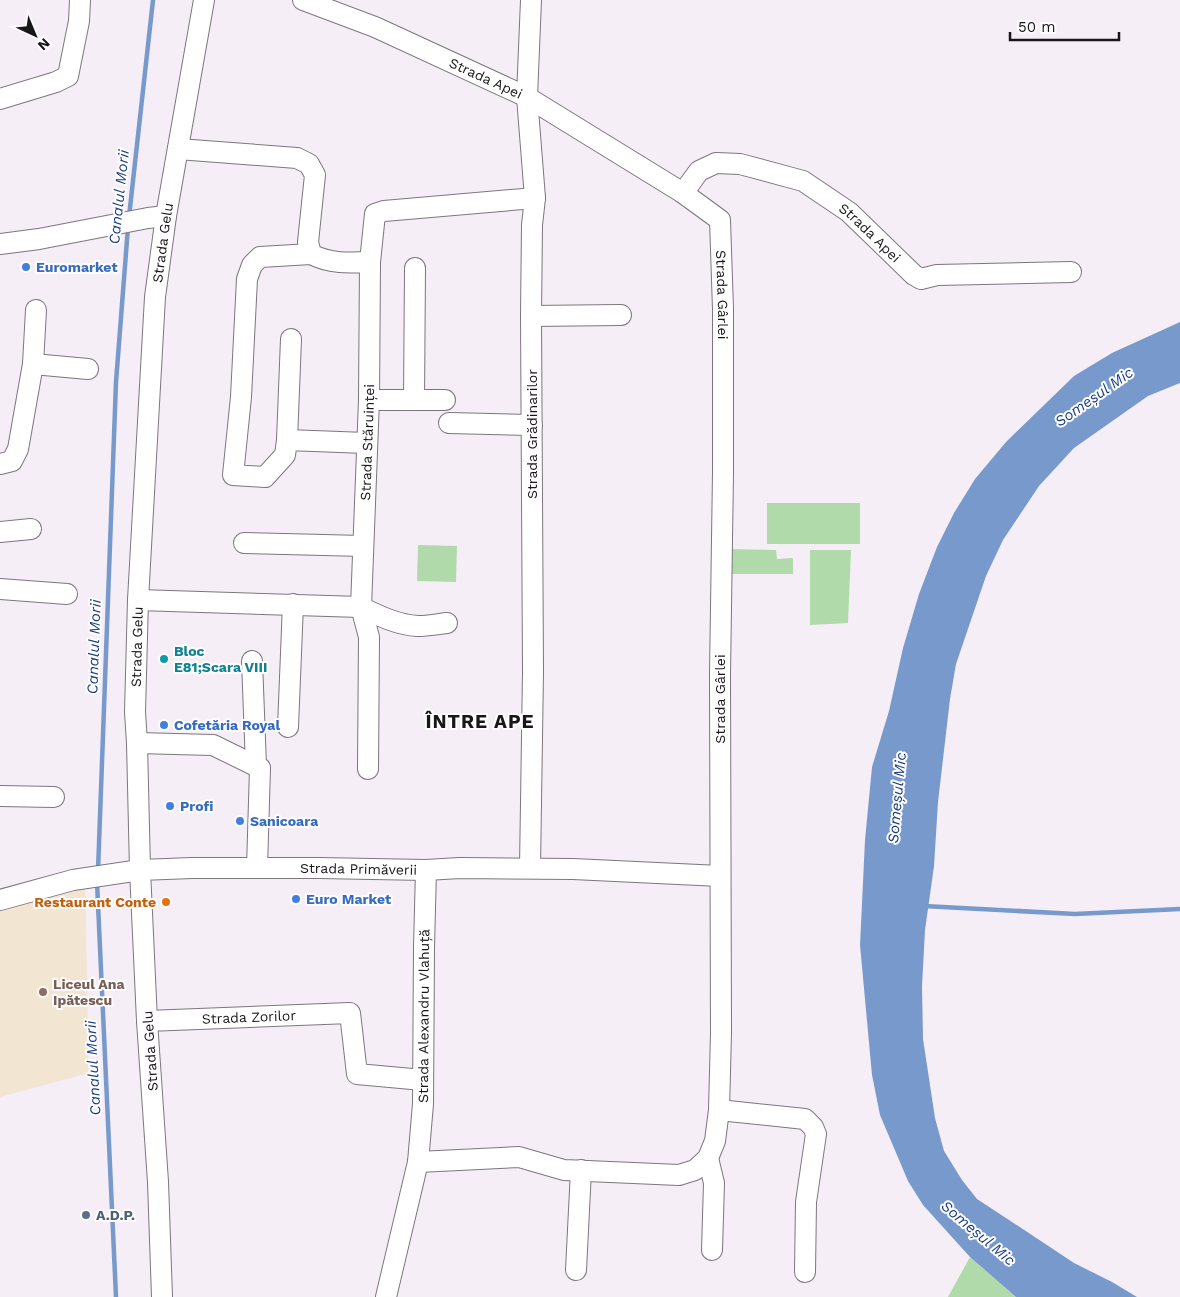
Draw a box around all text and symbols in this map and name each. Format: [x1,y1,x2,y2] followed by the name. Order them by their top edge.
[10,10,60,60] north arrow
[1010,10,1119,42] scale bar
[1018,18,1055,36] text: 50 m
[35,35,53,54] text: N
[447,54,525,102] street label: Strada Apei
[105,148,133,245] water label: Canalul Morii
[836,200,904,266] street label: Strada Apei
[149,201,176,284] street label: Strada Gelu
[713,250,731,339] street label: Strada Gârlei
[36,259,118,275] place label: Euromarket
[20,261,32,273] marker: Euromarket
[1052,364,1136,430] water label: Someșul Mic
[524,369,540,499] street label: Strada Grădinarilor
[357,384,378,501] street label: Strada Stăruinței
[83,598,105,695] water label: Canalul Morii
[128,606,146,687] street label: Strada Gelu
[174,643,267,675] place label: Bloc E81;Scara VIII
[158,653,170,665] marker: Bloc E81;Scara VIII
[712,654,728,744] street label: Strada Gârlei
[424,710,535,733] district label: ÎNTRE APE
[174,717,280,733] place label: Cofetăria Royal
[158,719,170,731] marker: Cofetăria Royal
[884,752,910,844] water label: Someșul Mic
[180,798,214,814] place label: Profi
[164,800,176,812] marker: Profi
[250,813,319,829] place label: Sanicoara
[234,815,246,827] marker: Sanicoara
[300,860,417,878] street label: Strada Primăverii
[306,891,391,907] place label: Euro Market
[290,893,302,905] marker: Euro Market
[34,894,156,910] place label: Restaurant Conte
[160,896,172,908] marker: Restaurant Conte
[415,929,433,1103] street label: Strada Alexandru Vlahuță
[53,976,125,1008] place label: Liceul Ana Ipătescu
[37,986,49,998] marker: Liceul Ana Ipătescu
[202,1007,297,1027] street label: Strada Zorilor
[139,1010,161,1092] street label: Strada Gelu
[81,1019,104,1116] water label: Canalul Morii
[937,1197,1019,1269] water label: Someșul Mic
[96,1207,135,1223] place label: A.D.P.
[80,1209,92,1221] marker: A.D.P.

